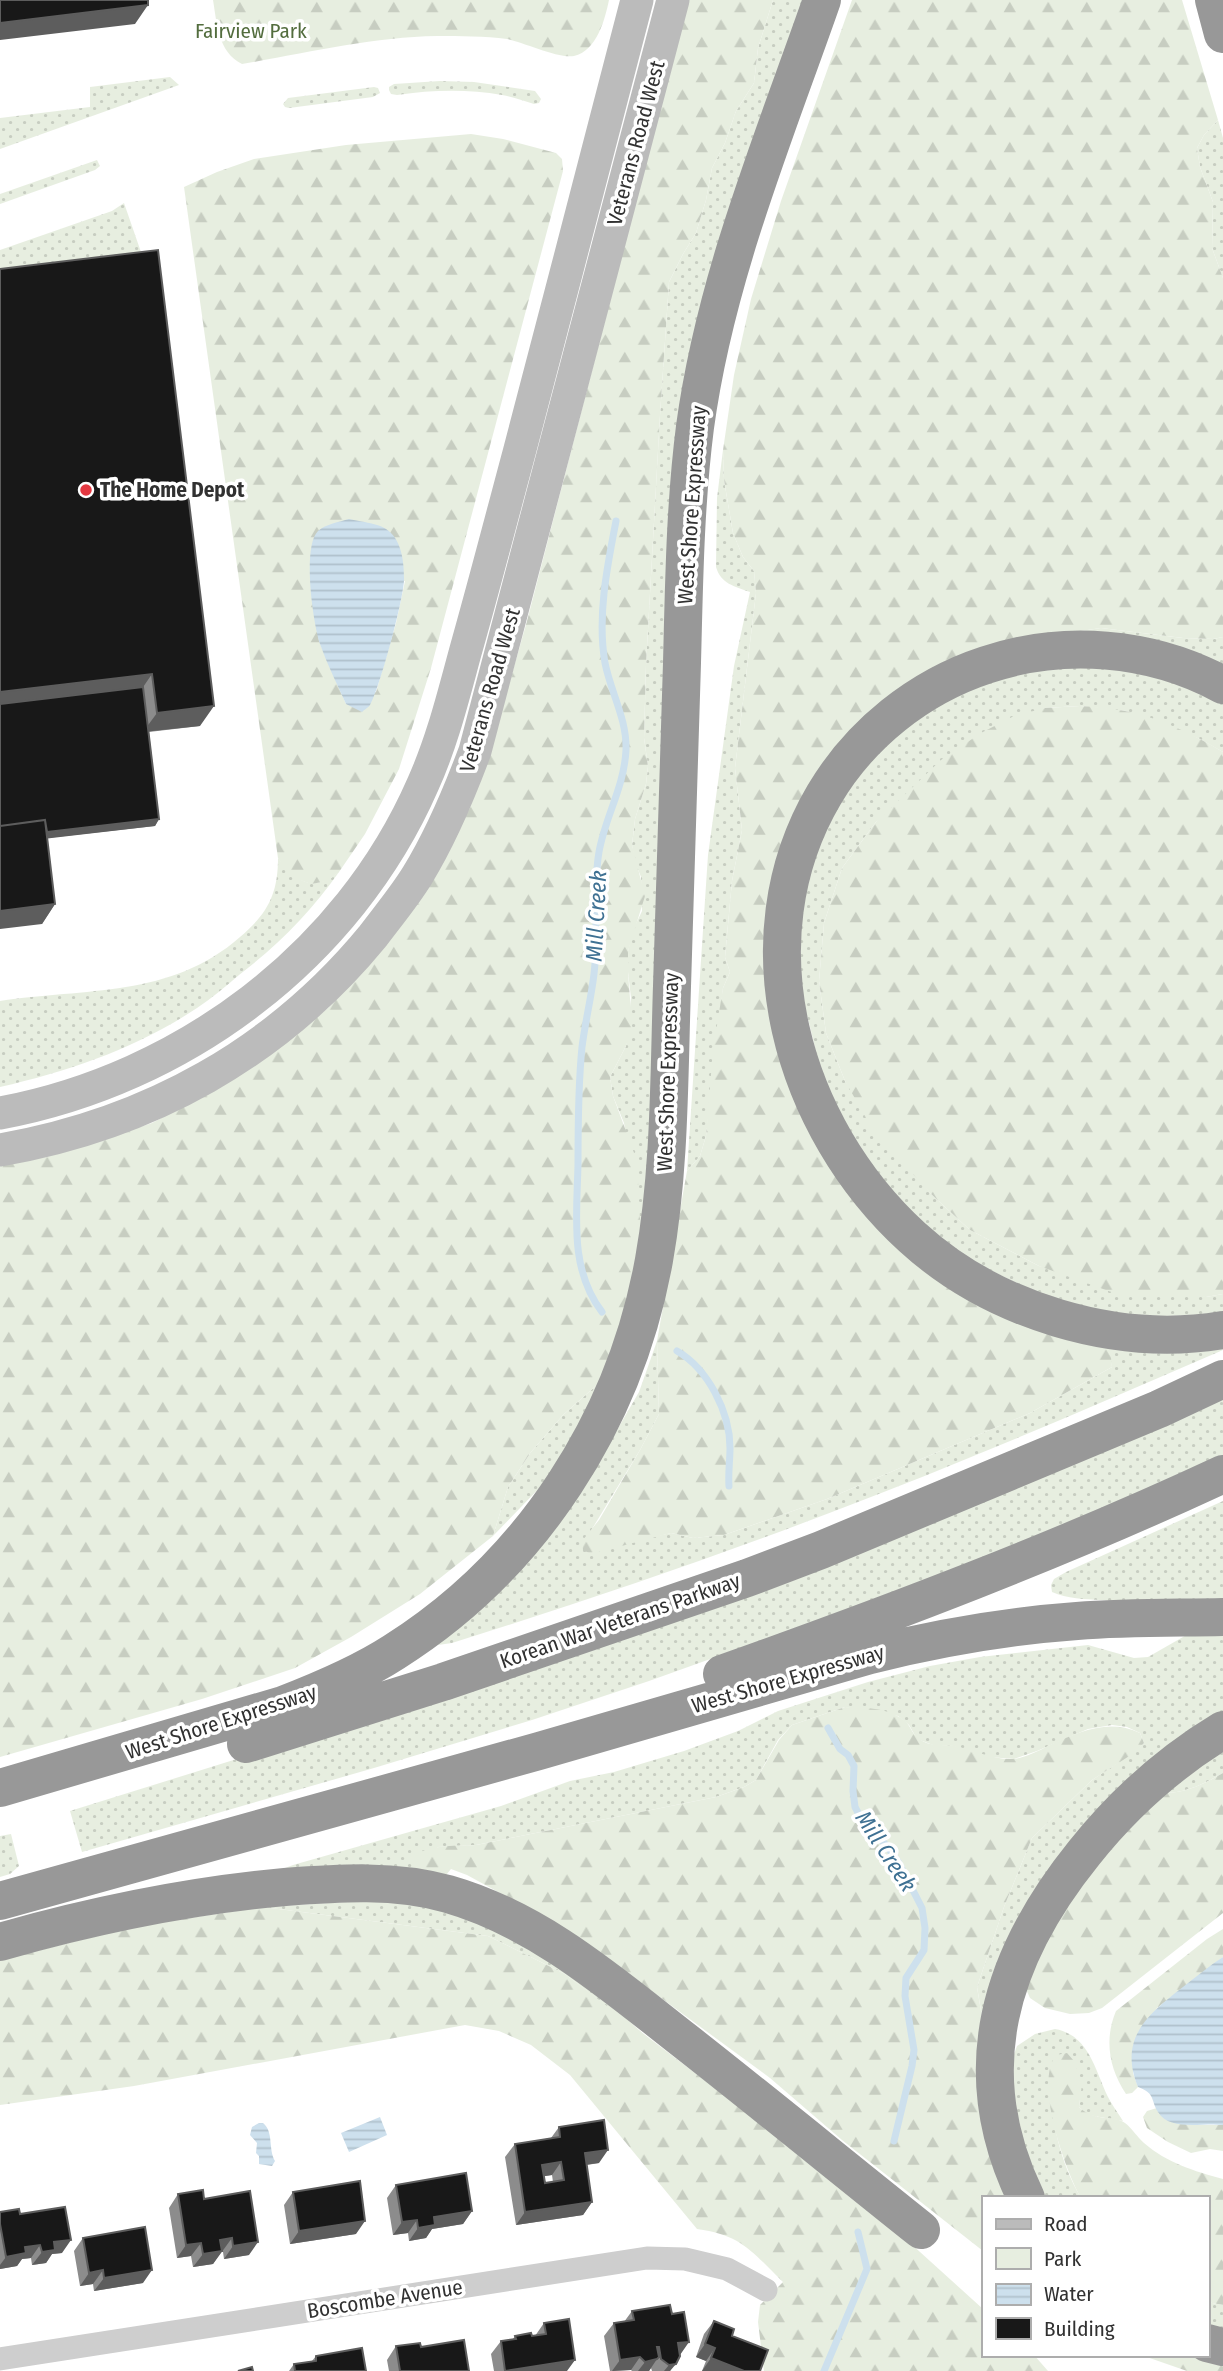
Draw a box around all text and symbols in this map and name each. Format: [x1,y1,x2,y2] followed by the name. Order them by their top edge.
[195,18,307,44] park label: Fairview Park
[601,58,671,228] street label: Veterans Road West
[672,404,712,605] street label: West Shore Expressway
[100,477,245,503] place label: The Home Depot
[78,482,94,498] marker: The Home Depot
[454,605,526,775] street label: Veterans Road West
[580,870,612,962] water label: Mill Creek
[652,971,684,1172] street label: West Shore Expressway
[497,1567,744,1674] street label: Korean War Veterans Parkway
[689,1639,888,1719] street label: West Shore Expressway
[122,1679,320,1765] street label: West Shore Expressway
[849,1805,923,1897] water label: Mill Creek
[982,2196,1209,2357] legend
[1044,2211,1088,2237] text: Road
[1044,2246,1082,2272] text: Park
[305,2274,465,2324] street label: Boscombe Avenue
[1044,2281,1094,2307] text: Water
[1044,2316,1115,2342] text: Building

